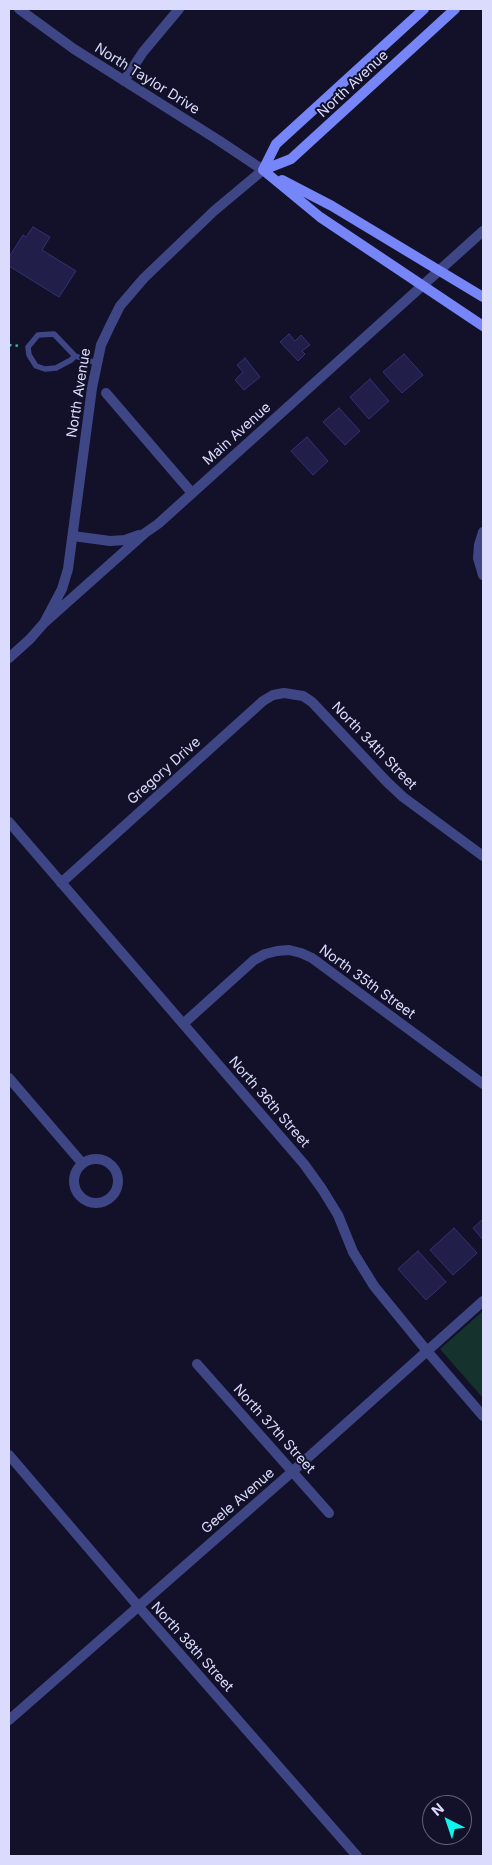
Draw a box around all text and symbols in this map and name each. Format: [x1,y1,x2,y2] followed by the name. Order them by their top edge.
[91,40,203,118] street label: North Taylor Drive
[314,47,392,121] street label: North Avenue
[64,347,94,439] street label: North Avenue
[200,399,274,469] street label: Main Avenue
[328,699,420,793] street label: North 34th Street
[124,734,204,808] street label: Gregory Drive
[316,941,418,1023] street label: North 35th Street
[225,1053,313,1151] street label: North 36th Street
[230,1381,318,1477] street label: North 37th Street
[198,1465,278,1537] street label: Geele Avenue
[147,1599,237,1695] street label: North 38th Street
[422,1795,472,1845] north arrow
[428,1799,447,1819] text: N

